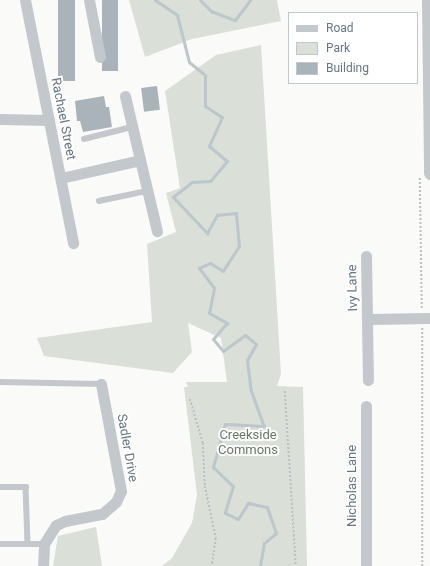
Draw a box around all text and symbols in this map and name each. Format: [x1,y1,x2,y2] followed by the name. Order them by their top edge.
[288,12,418,84] legend
[326,21,354,35] text: Road
[326,41,350,55] text: Park
[326,61,369,75] text: Building
[47,76,79,162] street label: Rachael Street
[345,264,361,312] street label: Ivy Lane
[113,413,141,483] street label: Sadler Drive
[218,428,278,459] park label: Creekside Commons
[344,445,360,527] street label: Nicholas Lane

